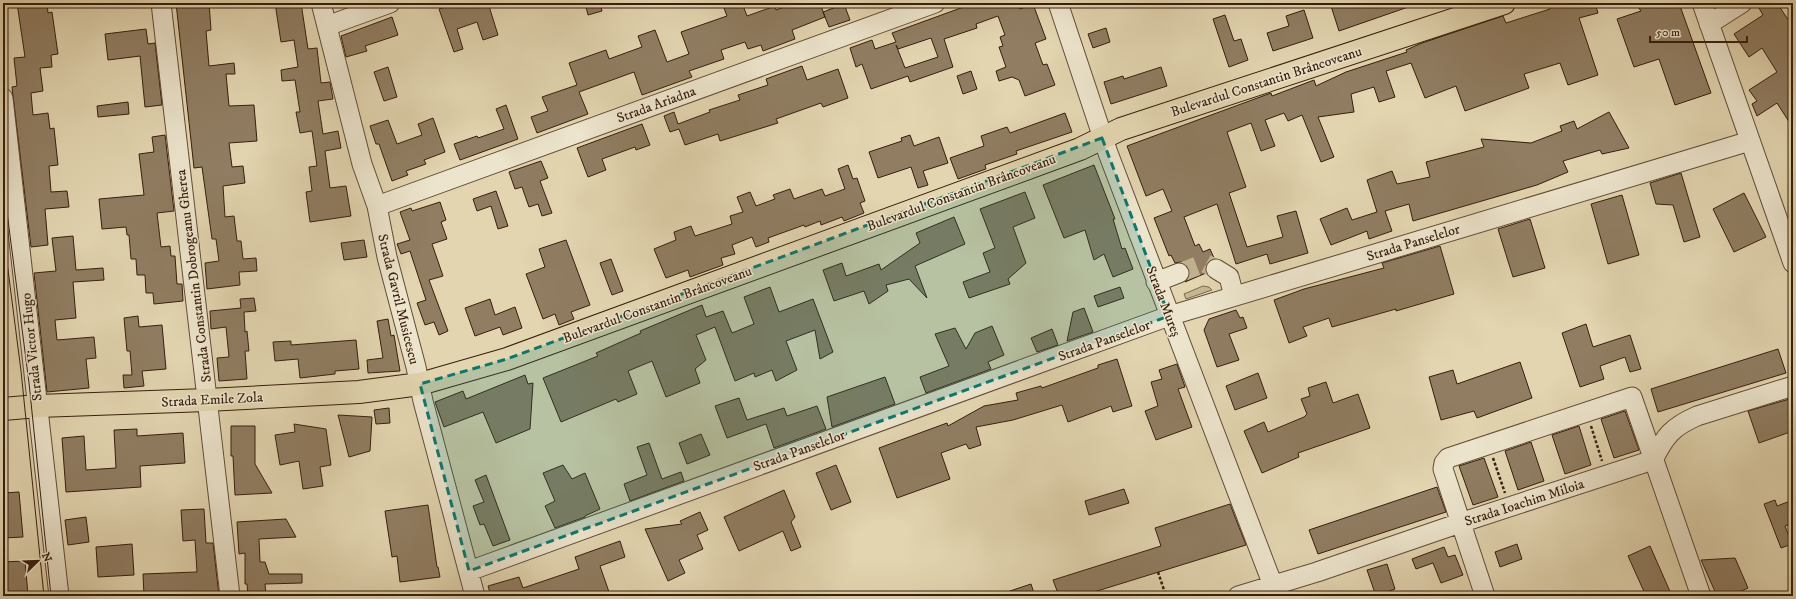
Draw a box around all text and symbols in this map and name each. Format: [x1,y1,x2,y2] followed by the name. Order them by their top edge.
[1650,18,1747,44] scale bar
[1656,25,1680,40] text: 50 m
[1168,42,1364,121] street label: Bulevardul Constantin Brâncoveanu
[614,82,698,128] street label: Strada Ariadna
[864,150,1059,236] street label: Bulevardul Constantin Brâncoveanu
[172,168,216,383] street label: Strada Constantin Dobrogeanu Gherea
[1364,220,1463,266] street label: Strada Panselelor
[373,232,423,367] street label: Strada Gavril Musicescu
[560,262,755,348] street label: Bulevardul Constantin Brâncoveanu
[1141,264,1185,339] street label: Strada Mureș
[17,292,47,402] street label: Strada Victor Hugo
[1056,316,1154,366] street label: Strada Panselelor
[161,388,263,412] street label: Strada Emile Zola
[751,426,849,476] street label: Strada Panselelor
[1462,475,1586,531] street label: Strada Ioachim Miloia
[18,541,58,581] north arrow
[38,551,54,564] text: N

